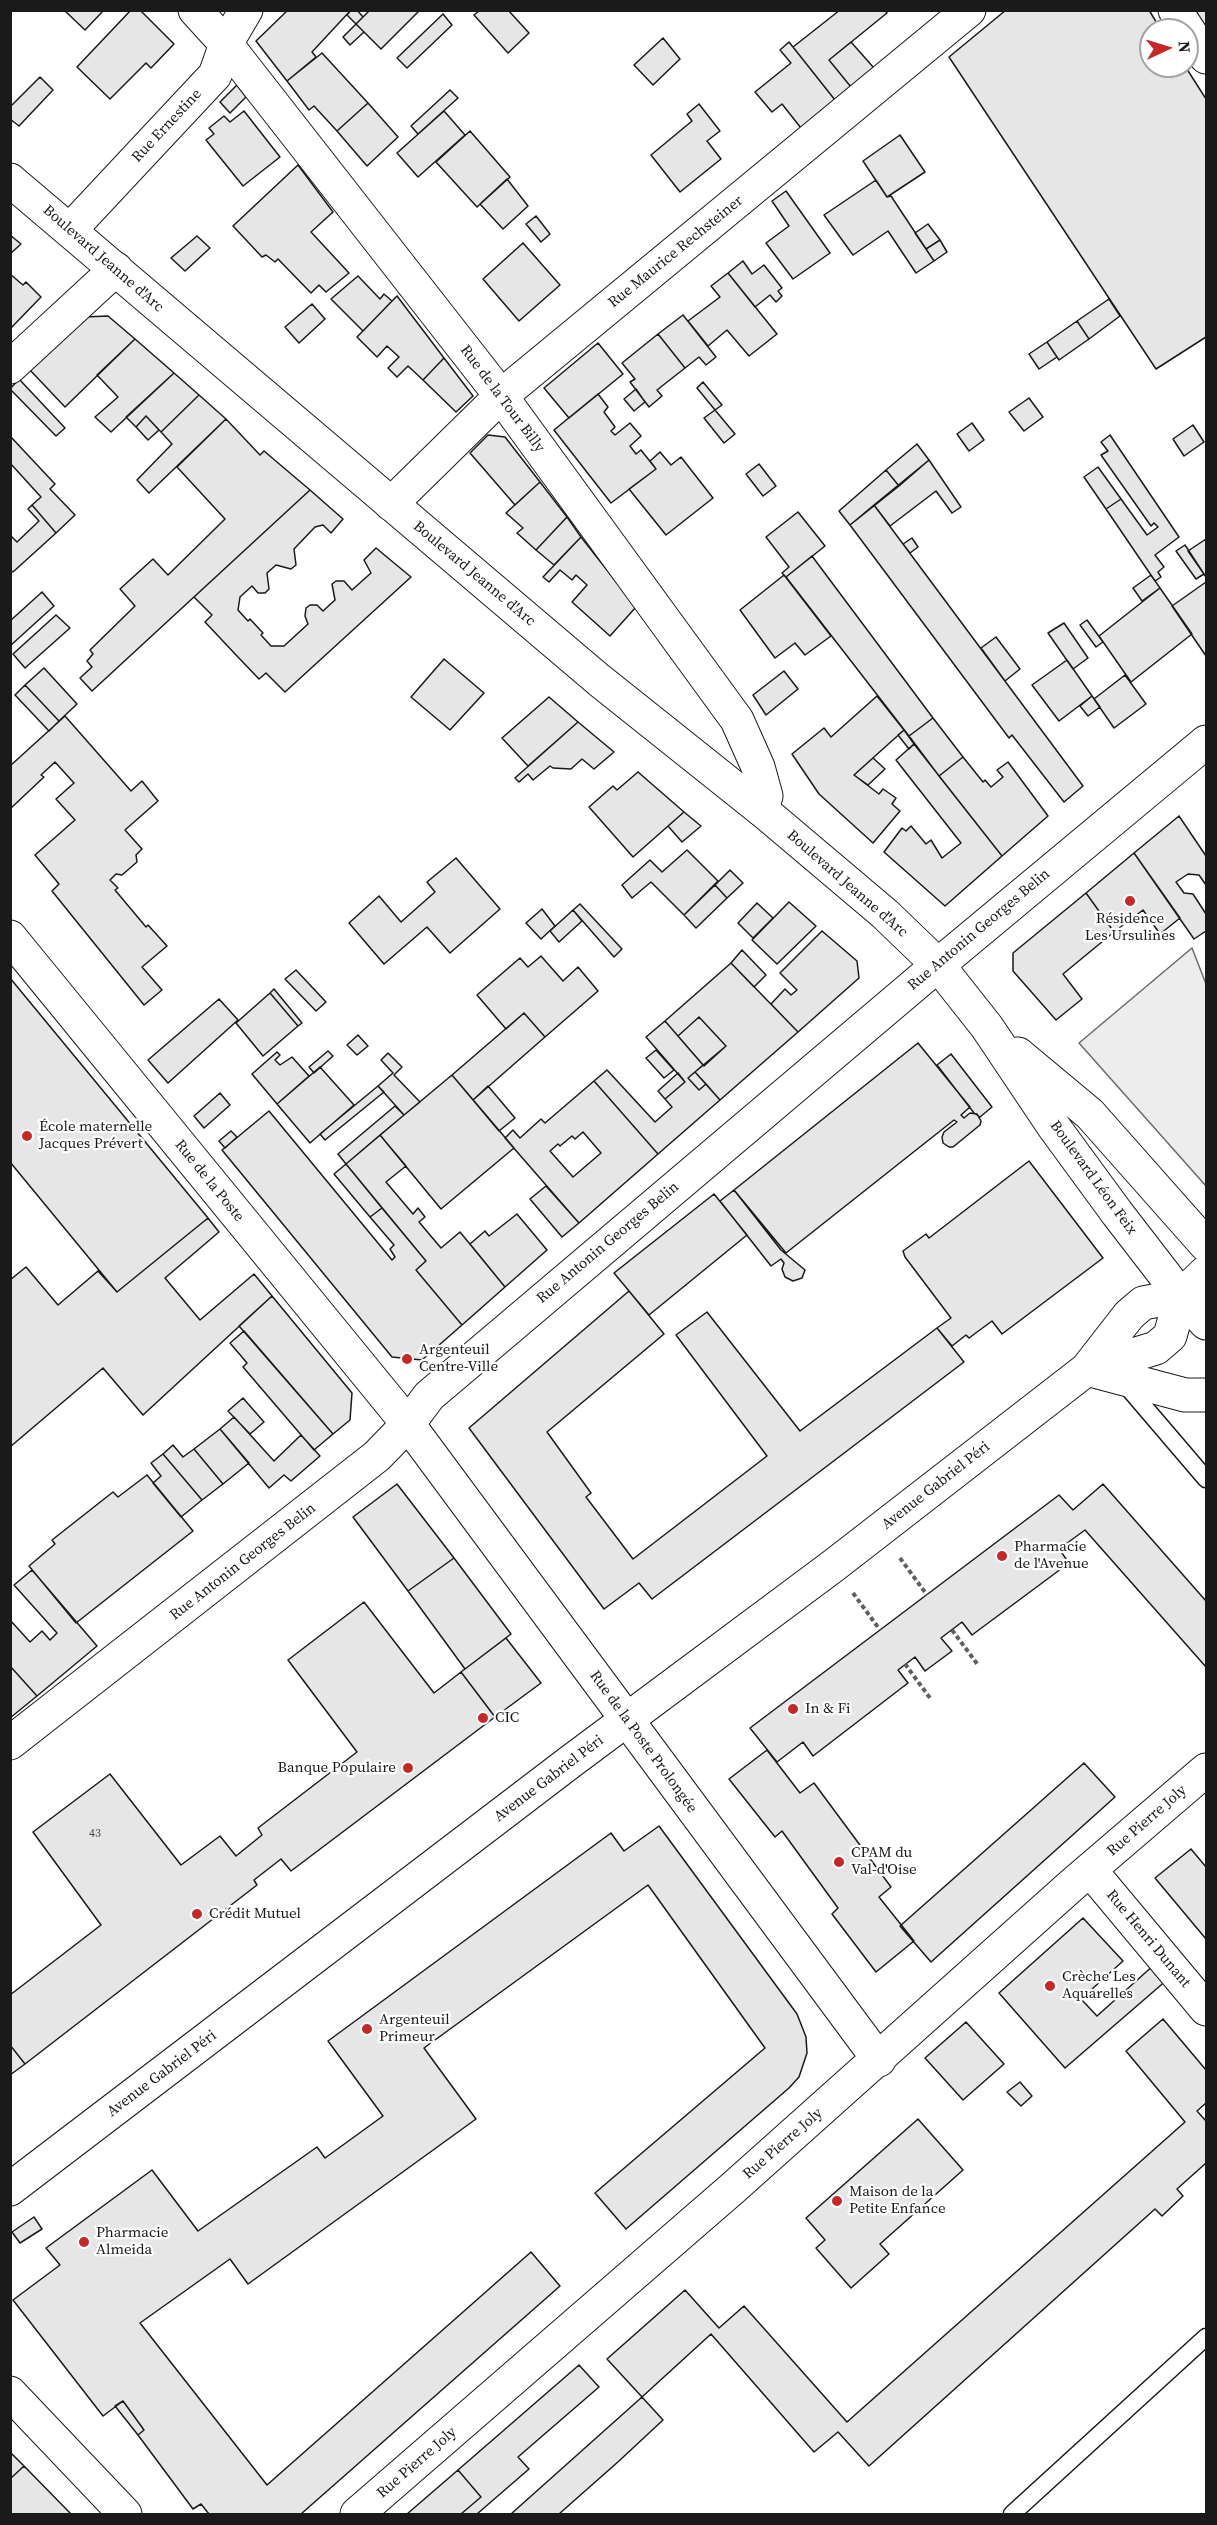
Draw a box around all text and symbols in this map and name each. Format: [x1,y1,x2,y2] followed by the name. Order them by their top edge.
[1139,18,1199,78] north arrow
[1174,40,1196,53] text: N
[128,85,206,167] street label: Rue Ernestine
[605,192,747,312] street label: Rue Maurice Rechsteiner
[39,202,167,316] street label: Boulevard Jeanne d'Arc
[456,342,548,456] street label: Rue de la Tour Billy
[409,518,539,630] street label: Boulevard Jeanne d'Arc
[783,827,911,941] street label: Boulevard Jeanne d'Arc
[904,865,1054,995] street label: Rue Antonin Georges Belin
[1123,894,1137,908] marker: Résidence Les Ursulines
[1085,910,1175,945] place label: Résidence Les Ursulines
[1046,1117,1140,1239] street label: Boulevard Léon Feix
[39,1118,152,1153] place label: École maternelle Jacques Prévert
[20,1129,34,1143] marker: École maternelle Jacques Prévert
[170,1136,248,1226] street label: Rue de la Poste
[533,1178,683,1308] street label: Rue Antonin Georges Belin
[419,1341,498,1376] place label: Argenteuil Centre-Ville
[400,1352,414,1366] marker: Argenteuil Centre-Ville
[878,1438,994,1534] street label: Avenue Gabriel Péri
[166,1499,320,1625] street label: Rue Antonin Georges Belin
[1014,1538,1089,1573] place label: Pharmacie de l'Avenue
[995,1549,1009,1563] marker: Pharmacie de l'Avenue
[585,1667,701,1817] street label: Rue de la Poste Prolongée
[805,1700,850,1718] place label: In & Fi
[786,1702,800,1716] marker: In & Fi
[495,1709,519,1727] place label: CIC
[476,1711,490,1725] marker: CIC
[491,1732,607,1826] street label: Avenue Gabriel Péri
[278,1759,396,1777] place label: Banque Populaire
[401,1761,415,1775] marker: Banque Populaire
[1104,1782,1190,1860] street label: Rue Pierre Joly
[89,1827,101,1841] house number: 43
[851,1844,917,1879] place label: CPAM du Val-d'Oise
[832,1855,846,1869] marker: CPAM du Val-d'Oise
[1102,1887,1194,1991] street label: Rue Henri Dunant
[209,1905,301,1923] place label: Crédit Mutuel
[190,1907,204,1921] marker: Crédit Mutuel
[1062,1968,1136,2003] place label: Crèche Les Aquarelles
[1043,1979,1057,1993] marker: Crèche Les Aquarelles
[379,2011,450,2046] place label: Argenteuil Primeur
[360,2022,374,2036] marker: Argenteuil Primeur
[104,2027,220,2121] street label: Avenue Gabriel Péri
[740,2105,826,2183] street label: Rue Pierre Joly
[849,2183,946,2218] place label: Maison de la Petite Enfance
[830,2194,844,2208] marker: Maison de la Petite Enfance
[96,2224,168,2259] place label: Pharmacie Almeida
[77,2235,91,2249] marker: Pharmacie Almeida
[374,2424,460,2502] street label: Rue Pierre Joly

